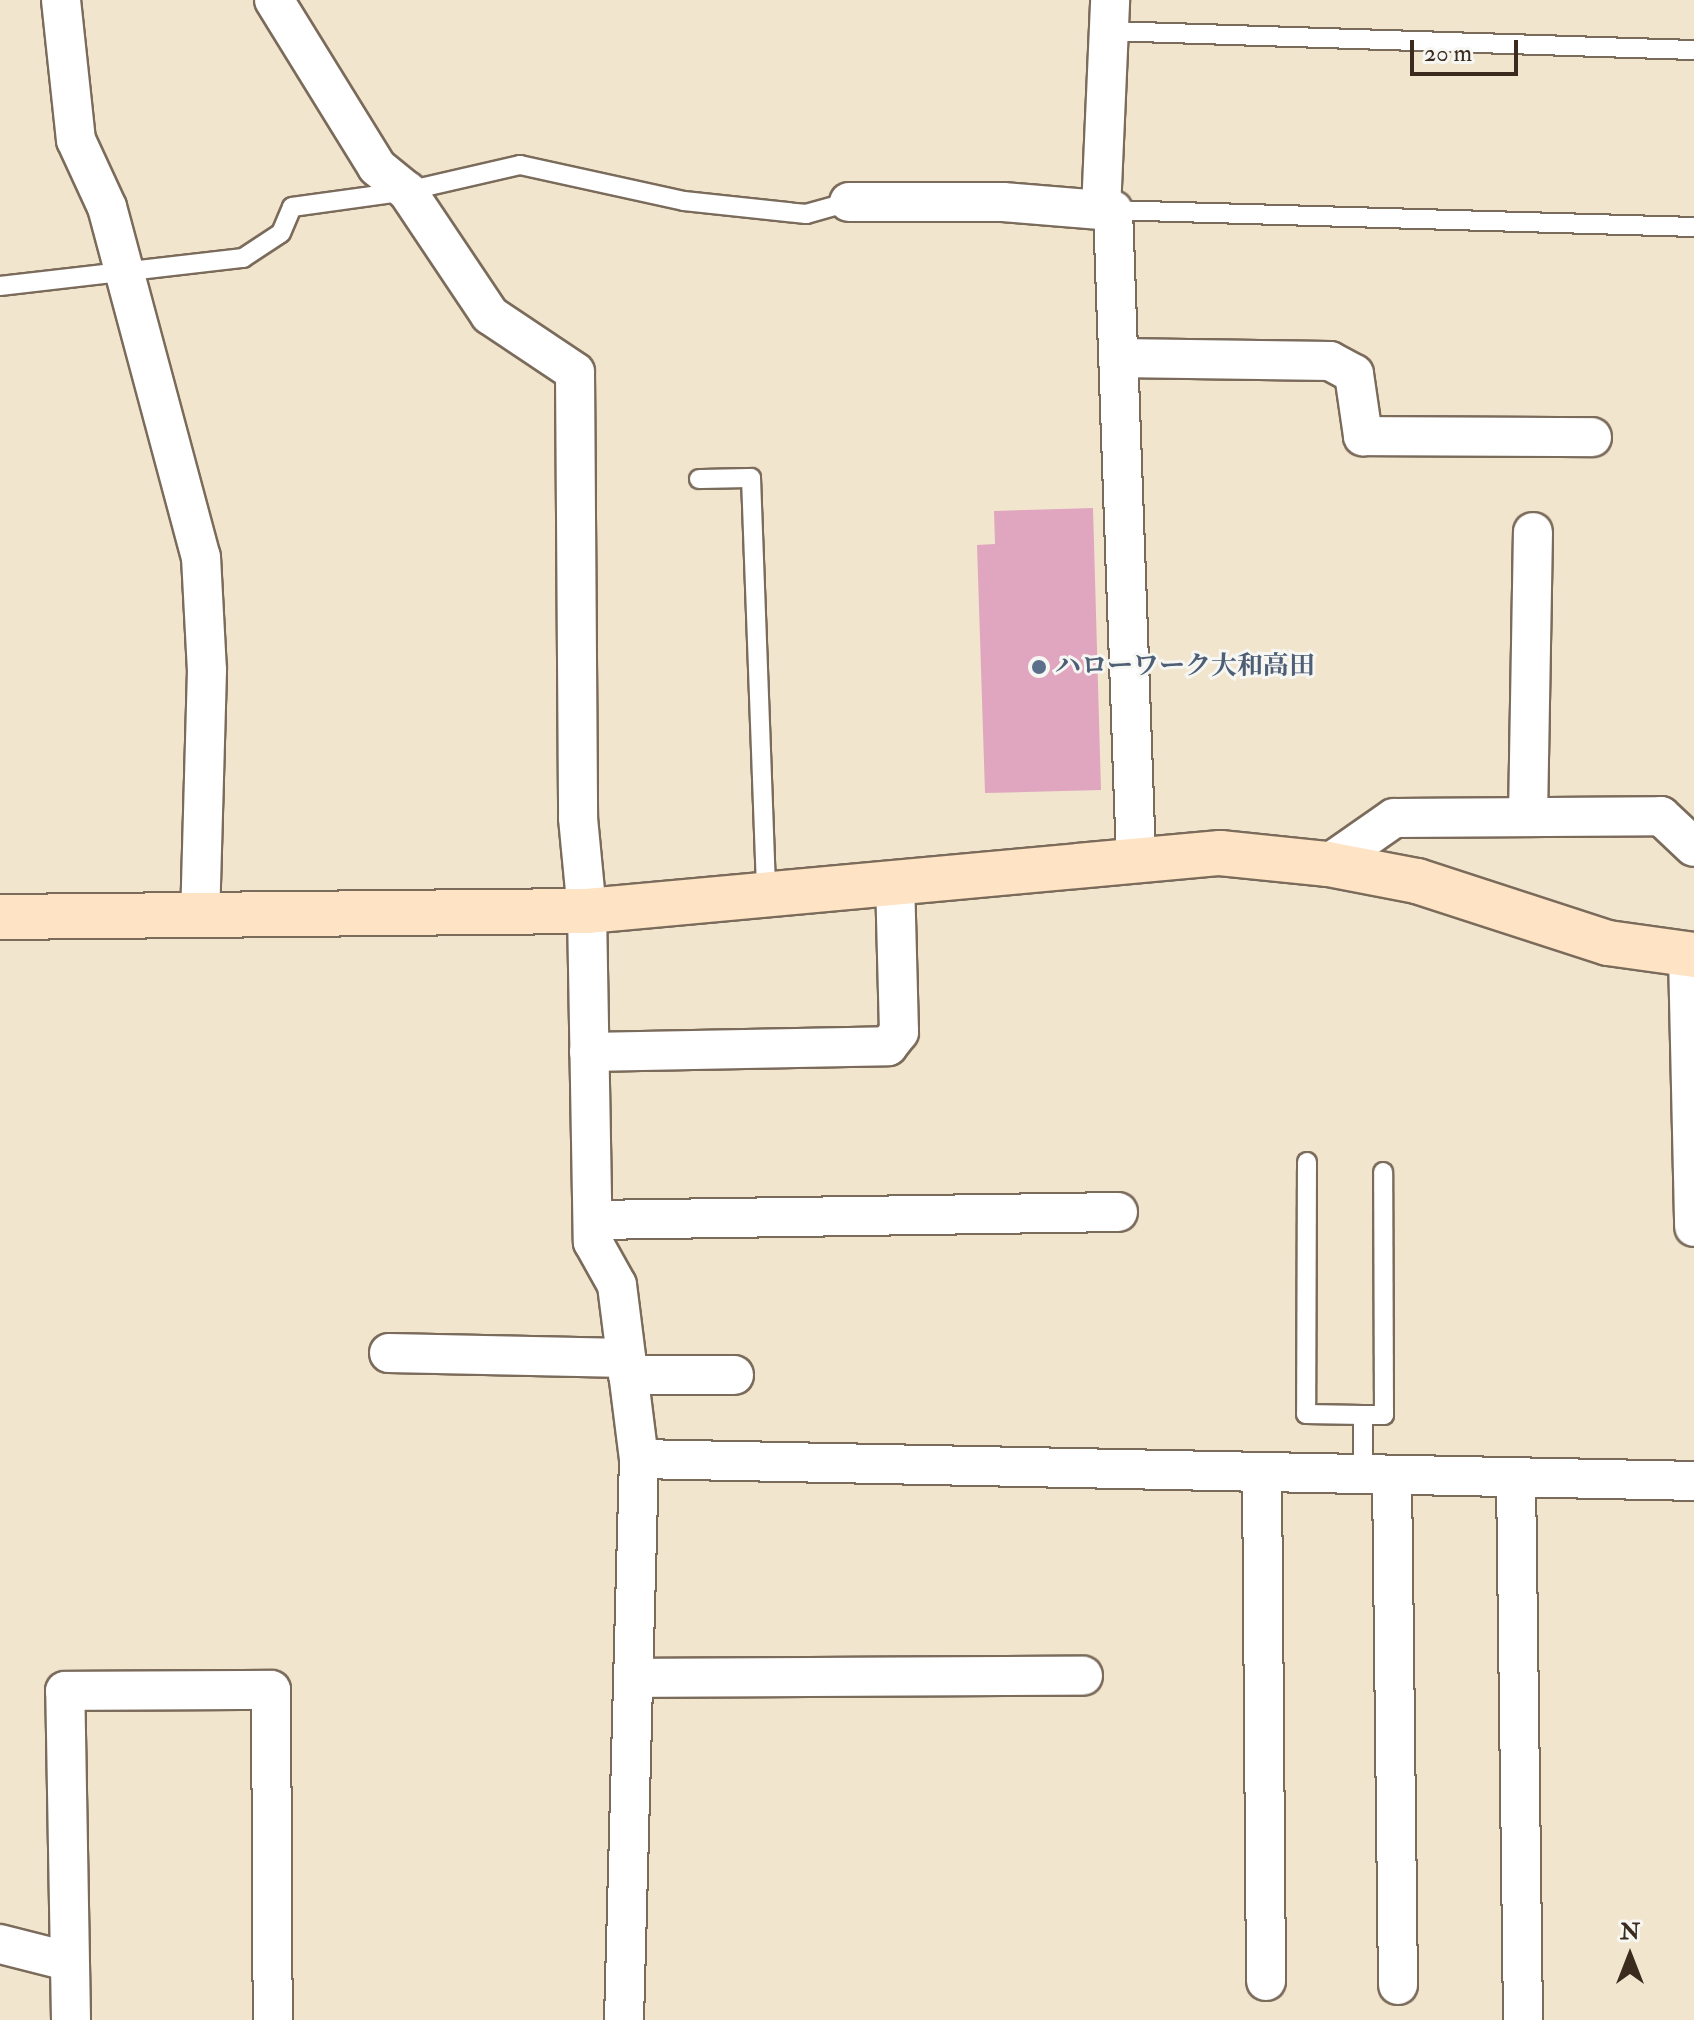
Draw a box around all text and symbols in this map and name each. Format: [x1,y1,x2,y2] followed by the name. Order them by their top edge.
[1414,24,1522,74] scale bar
[1424,38,1472,69] text: 20 m
[1055,651,1315,683] place label: ハローワーク大和高田
[1030,658,1048,676] marker: ハローワーク大和高田
[1590,1916,1670,1996] north arrow
[1620,1918,1640,1946] text: N

